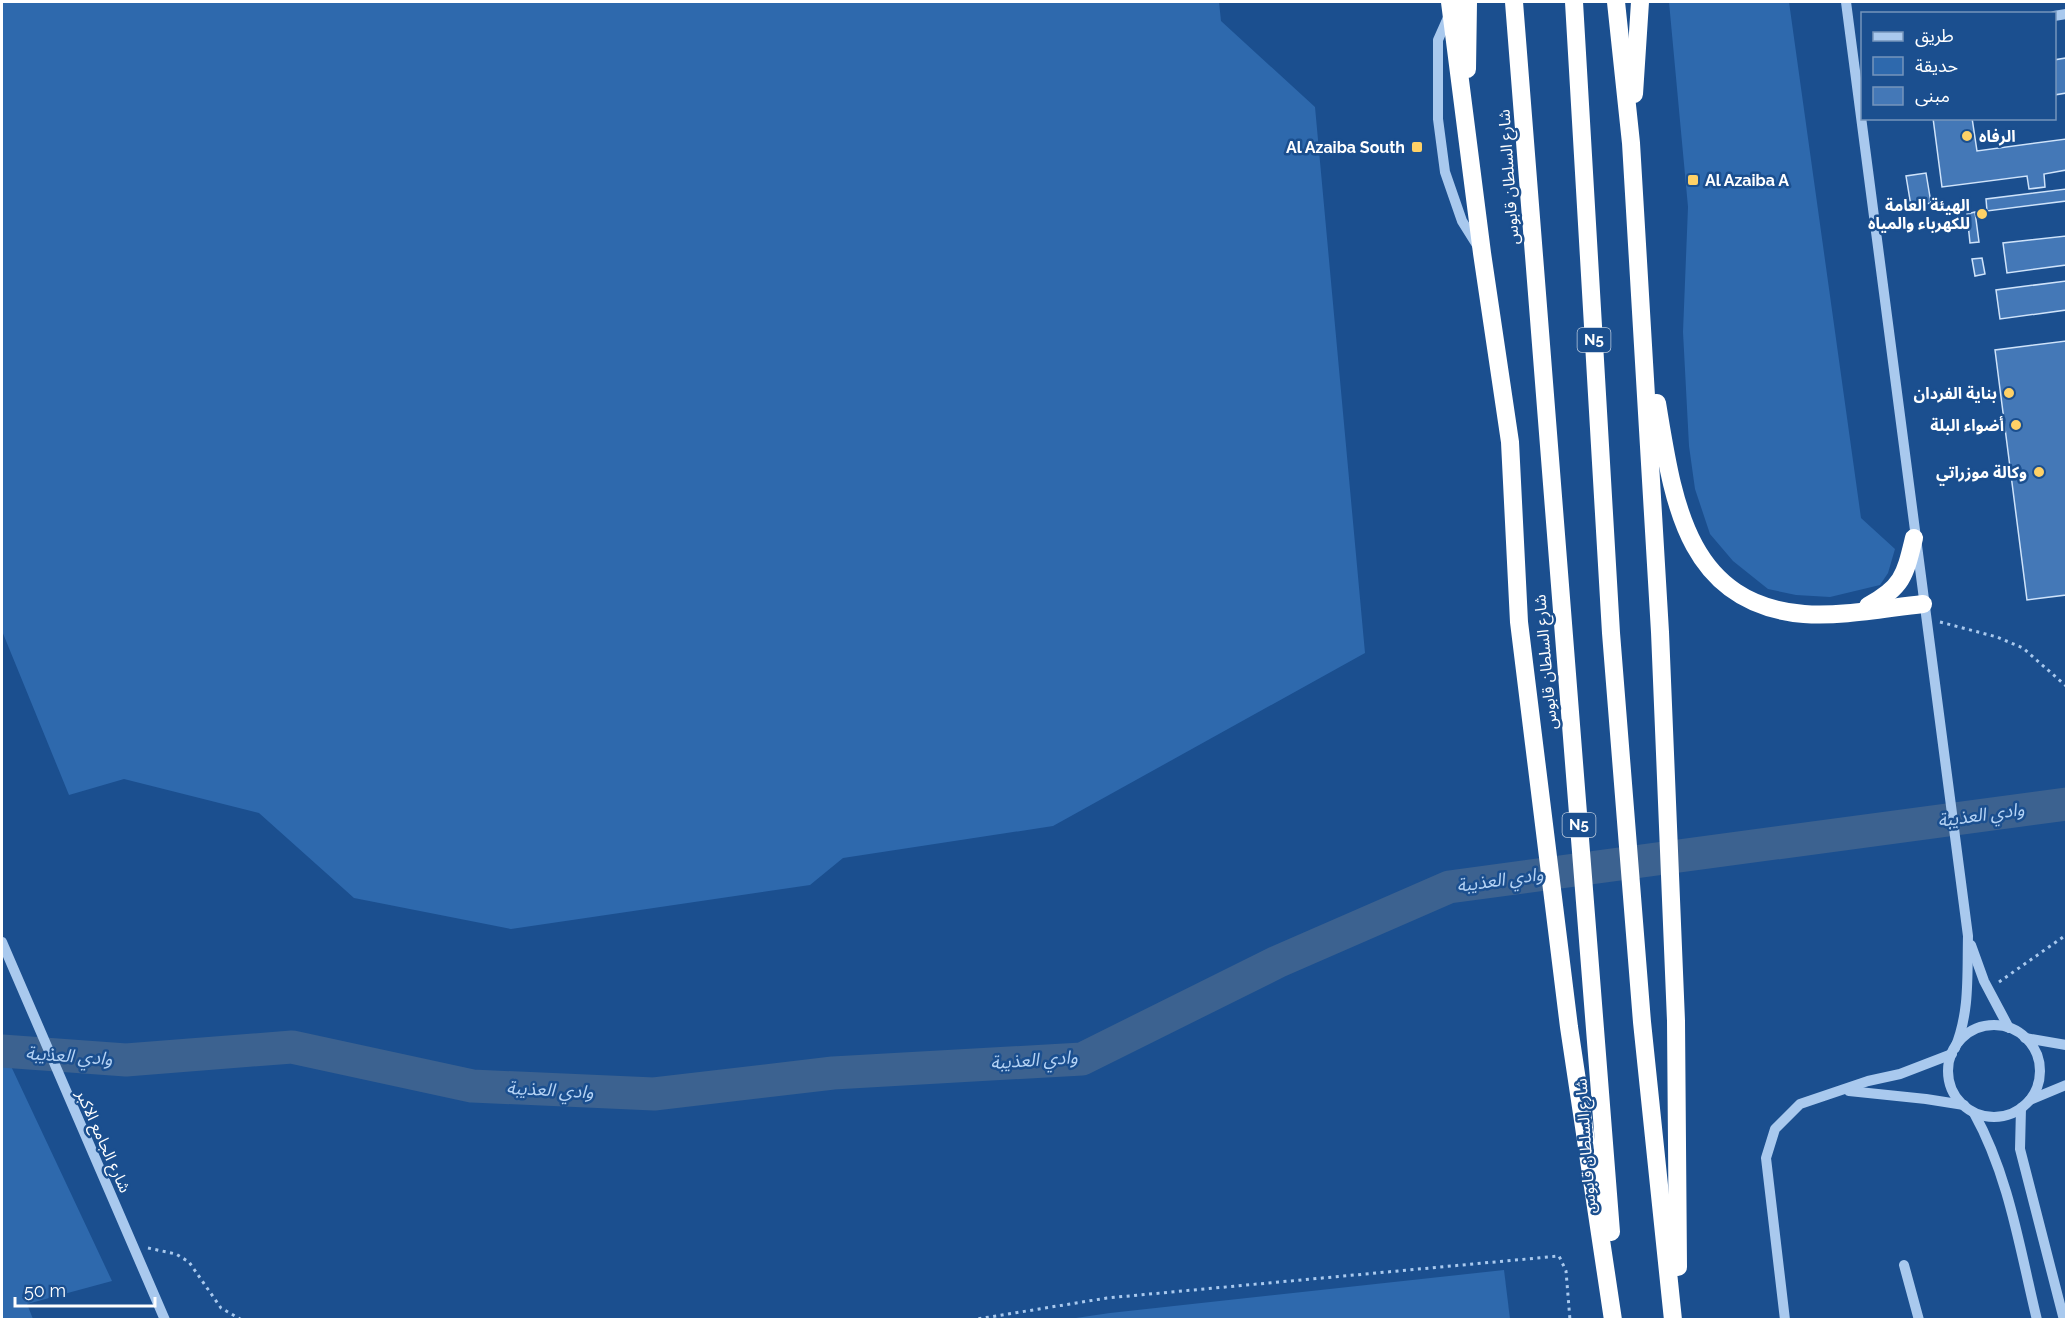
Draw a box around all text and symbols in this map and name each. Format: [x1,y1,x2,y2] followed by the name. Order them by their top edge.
[1861,12,2056,120] legend
[1915,25,1954,47] text: طريق
[1915,55,1958,76] text: حديقة
[1915,85,1950,107] text: مبنى
[1494,108,1526,245] street label: شارع السلطان قابوس
[1979,127,2016,146] place label: الرفاه
[1960,129,1974,143] marker: الرفاه
[1286,138,1405,157] place label: Al Azaiba South
[1410,140,1424,154] marker: Al Azaiba South
[1705,171,1789,190] place label: Al Azaiba A
[1686,173,1700,187] marker: Al Azaiba A
[1868,196,1970,233] place label: الهيئة العامة للكهرباء والمياه
[1975,207,1989,221] marker: الهيئة العامة للكهرباء والمياه
[1578,328,1610,352] road number: N5
[1913,384,1997,403] place label: بناية الفردان
[2002,386,2016,400] marker: بناية الفردان
[1930,416,2004,435] place label: أضواء البلة
[2009,418,2023,432] marker: أضواء البلة
[1936,463,2027,486] place label: وكالة موزراتي
[2032,465,2046,479] marker: وكالة موزراتي
[1530,593,1564,730] street label: شارع السلطان قابوس
[1936,798,2026,835] water label: وادي العذيبة
[1562,813,1596,837] road number: N5
[1455,863,1545,900] water label: وادي العذيبة
[24,1042,113,1073] water label: وادي العذيبة
[990,1046,1079,1077] water label: وادي العذيبة
[506,1077,594,1106] water label: وادي العذيبة
[1571,1077,1603,1214] street label: شارع السلطان قابوس
[69,1086,135,1197] street label: شارع الجامع الاكبر
[15,1270,154,1308] scale bar
[24,1280,66,1301] text: 50 m

